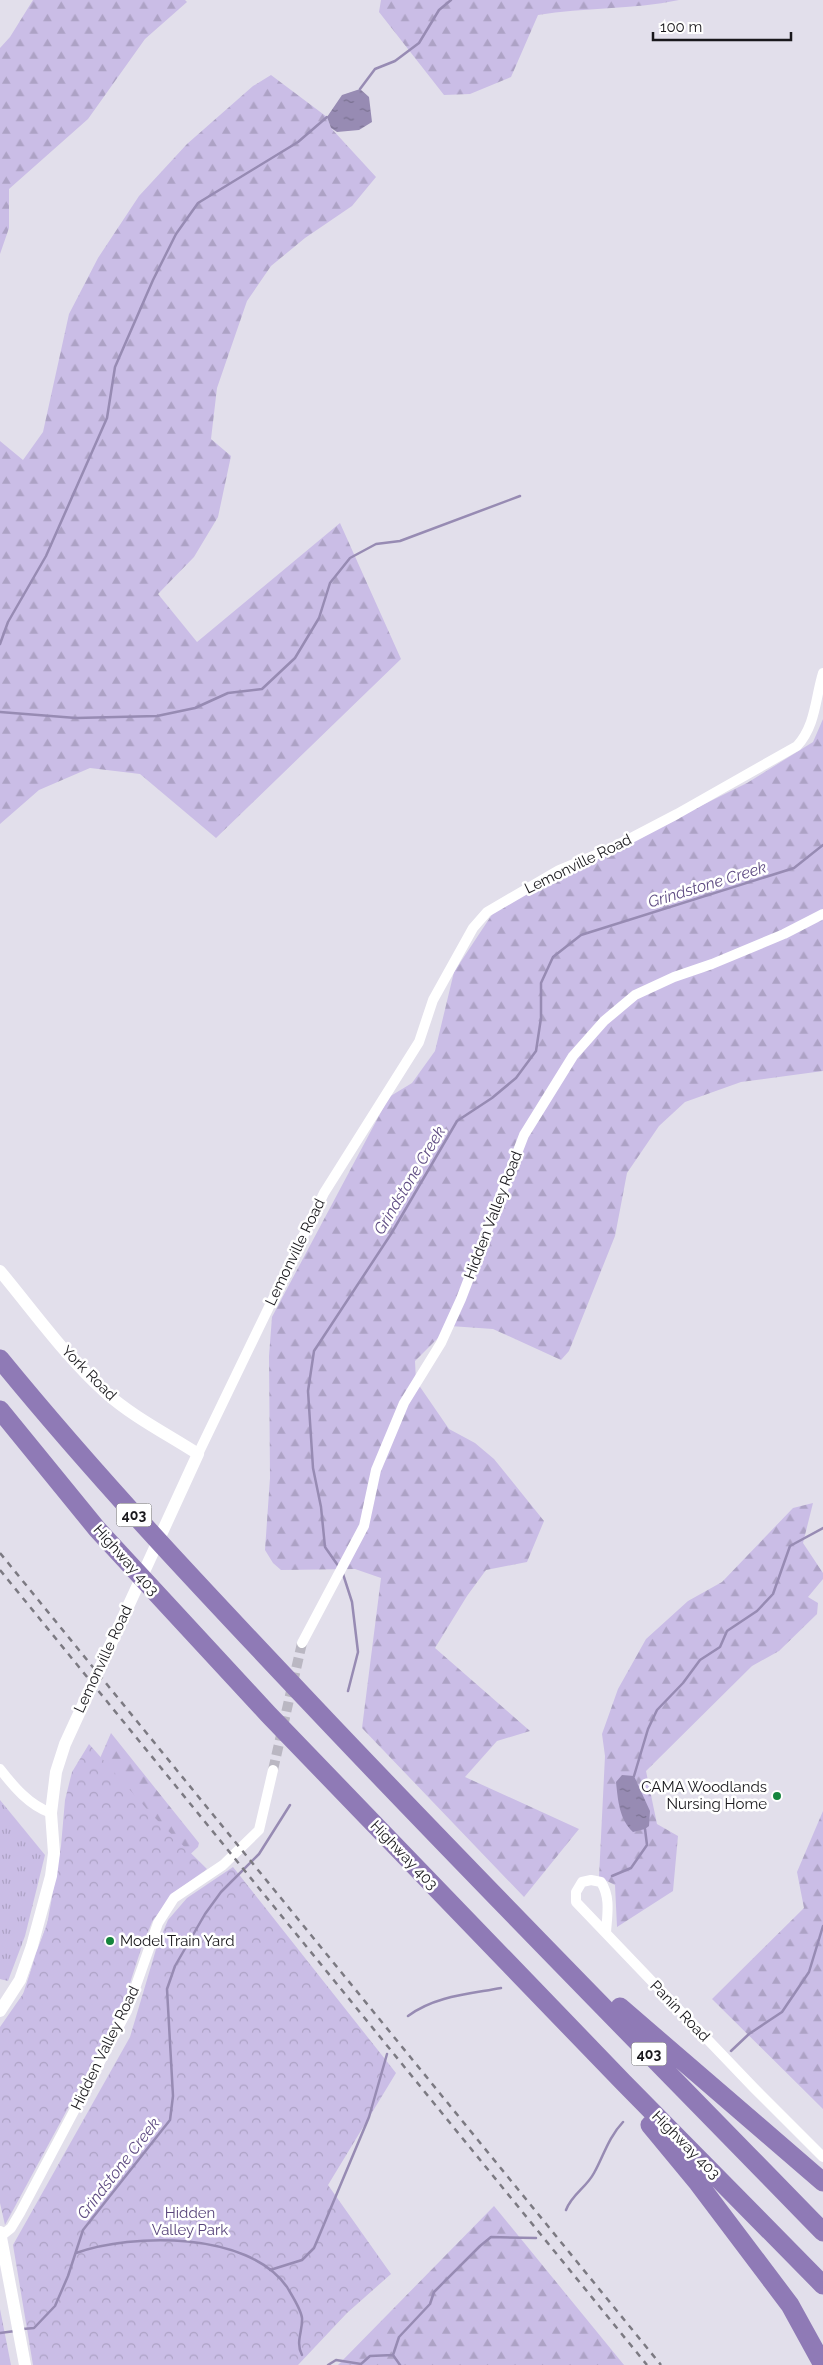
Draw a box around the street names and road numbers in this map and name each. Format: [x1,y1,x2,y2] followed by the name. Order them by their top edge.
[522,830,634,898] street label: Lemonville Road
[460,1148,526,1282] street label: Hidden Valley Road
[261,1196,329,1308] street label: Lemonville Road
[58,1342,120,1404] street label: York Road
[116,1504,152,1526] road number: 403
[90,1521,162,1599] street label: Highway 403
[70,1602,136,1716] street label: Lemonville Road
[367,1817,441,1893] street label: Highway 403
[646,1977,714,2045] street label: Panin Road
[67,1983,143,2113] street label: Hidden Valley Road
[632,2042,666,2066] road number: 403
[648,2107,724,2183] street label: Highway 403

